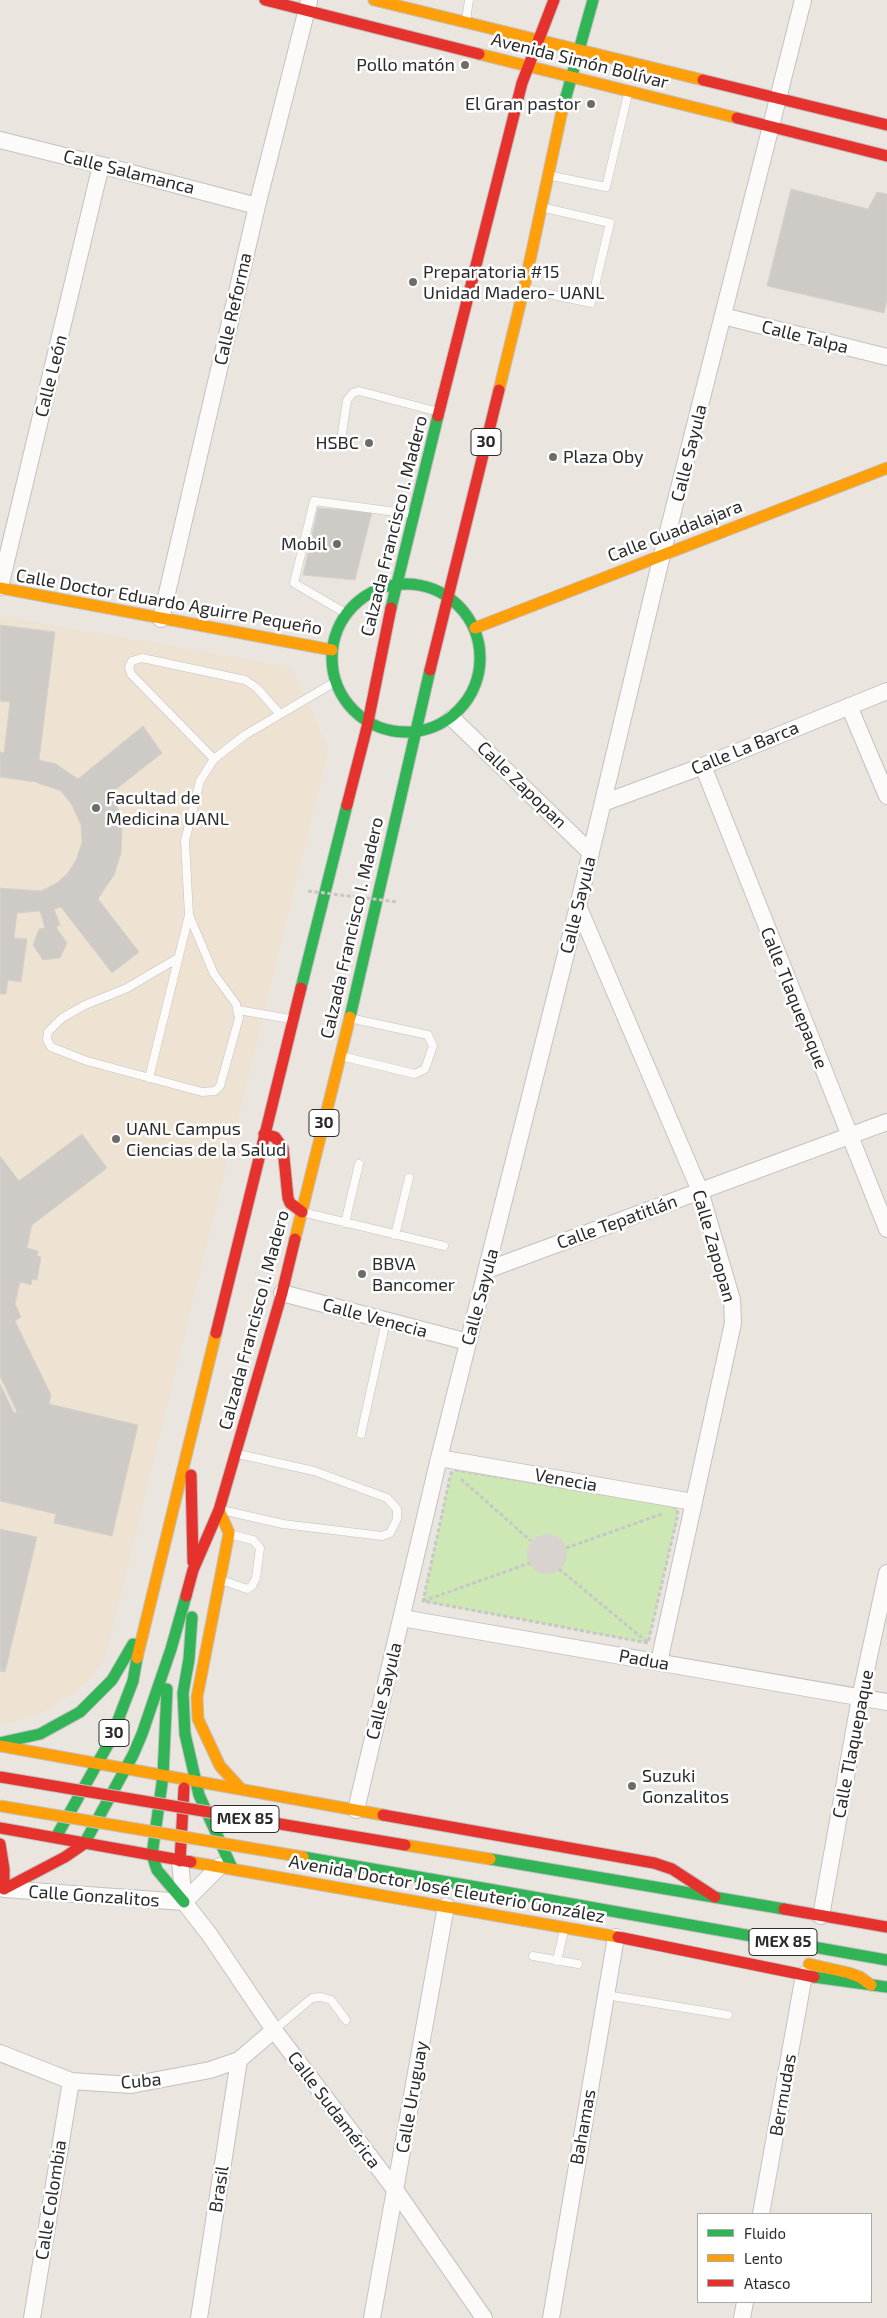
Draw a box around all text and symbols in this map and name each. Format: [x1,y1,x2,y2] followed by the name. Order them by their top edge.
[489,29,671,93] street label: Avenida Simón Bolívar
[356,54,455,76] place label: Pollo matón
[459,59,471,71] marker: Pollo matón
[465,93,581,115] place label: El Gran pastor
[585,98,597,110] marker: El Gran pastor
[61,145,197,199] street label: Calle Salamanca
[210,251,256,367] street label: Calle Reforma
[423,261,604,304] place label: Preparatoria #15 Unidad Madero- UANL
[407,276,419,288] marker: Preparatoria #15 Unidad Madero- UANL
[759,316,851,358] street label: Calle Talpa
[30,333,72,419] street label: Calle León
[666,402,712,504] street label: Calle Sayula
[356,413,432,639] street label: Calzada Francisco I. Madero
[471,428,501,456] road number: 30
[315,432,359,454] place label: HSBC
[363,437,375,449] marker: HSBC
[563,446,644,468] place label: Plaza Oby
[547,451,559,463] marker: Plaza Oby
[604,495,746,567] street label: Calle Guadalajara
[281,533,327,555] place label: Mobil
[331,538,343,550] marker: Mobil
[14,564,324,640] street label: Calle Doctor Eduardo Aguirre Pequeño
[688,717,802,779] street label: Calle La Barca
[473,737,571,833] street label: Calle Zapopan
[106,787,229,830] place label: Facultad de Medicina UANL
[90,802,102,814] marker: Facultad de Medicina UANL
[316,815,388,1041] street label: Calzada Francisco I. Madero
[555,854,601,956] street label: Calle Sayula
[756,924,832,1072] street label: Calle Tlaquepaque
[309,1110,339,1136] road number: 30
[126,1118,286,1160] place label: UANL Campus Ciencias de la Salud
[110,1133,122,1145] marker: UANL Campus Ciencias de la Salud
[688,1187,740,1305] street label: Calle Zapopan
[554,1190,680,1254] street label: Calle Tepatitlán
[214,1208,294,1432] street label: Calzada Francisco I. Madero
[457,1246,503,1348] street label: Calle Sayula
[372,1253,455,1296] place label: BBVA Bancomer
[356,1268,368,1280] marker: BBVA Bancomer
[320,1294,430,1342] street label: Calle Venecia
[533,1464,599,1496] street label: Venecia
[361,1640,407,1742] street label: Calle Sayula
[617,1645,671,1675] street label: Padua
[828,1668,878,1820] street label: Calle Tlaquepaque
[99,1720,129,1746] road number: 30
[642,1765,729,1808] place label: Suzuki Gonzalitos
[626,1780,638,1792] marker: Suzuki Gonzalitos
[211,1806,279,1832] road number: MEX 85
[287,1851,607,1927] street label: Avenida Doctor José Eleuterio González
[28,1881,160,1911] street label: Calle Gonzalitos
[749,1928,817,1955] road number: MEX 85
[391,2039,433,2155] street label: Calle Uruguay
[283,2047,385,2173] street label: Calle Sudamérica
[765,2052,801,2138] street label: Bermudas
[120,2068,162,2094] street label: Cuba
[566,2088,600,2166] street label: Bahamas
[31,2139,71,2261] street label: Calle Colombia
[205,2164,233,2214] street label: Brasil
[697,2213,872,2303] legend
[744,2224,786,2242] text: Fluido
[744,2249,783,2267] text: Lento
[744,2274,790,2292] text: Atasco

